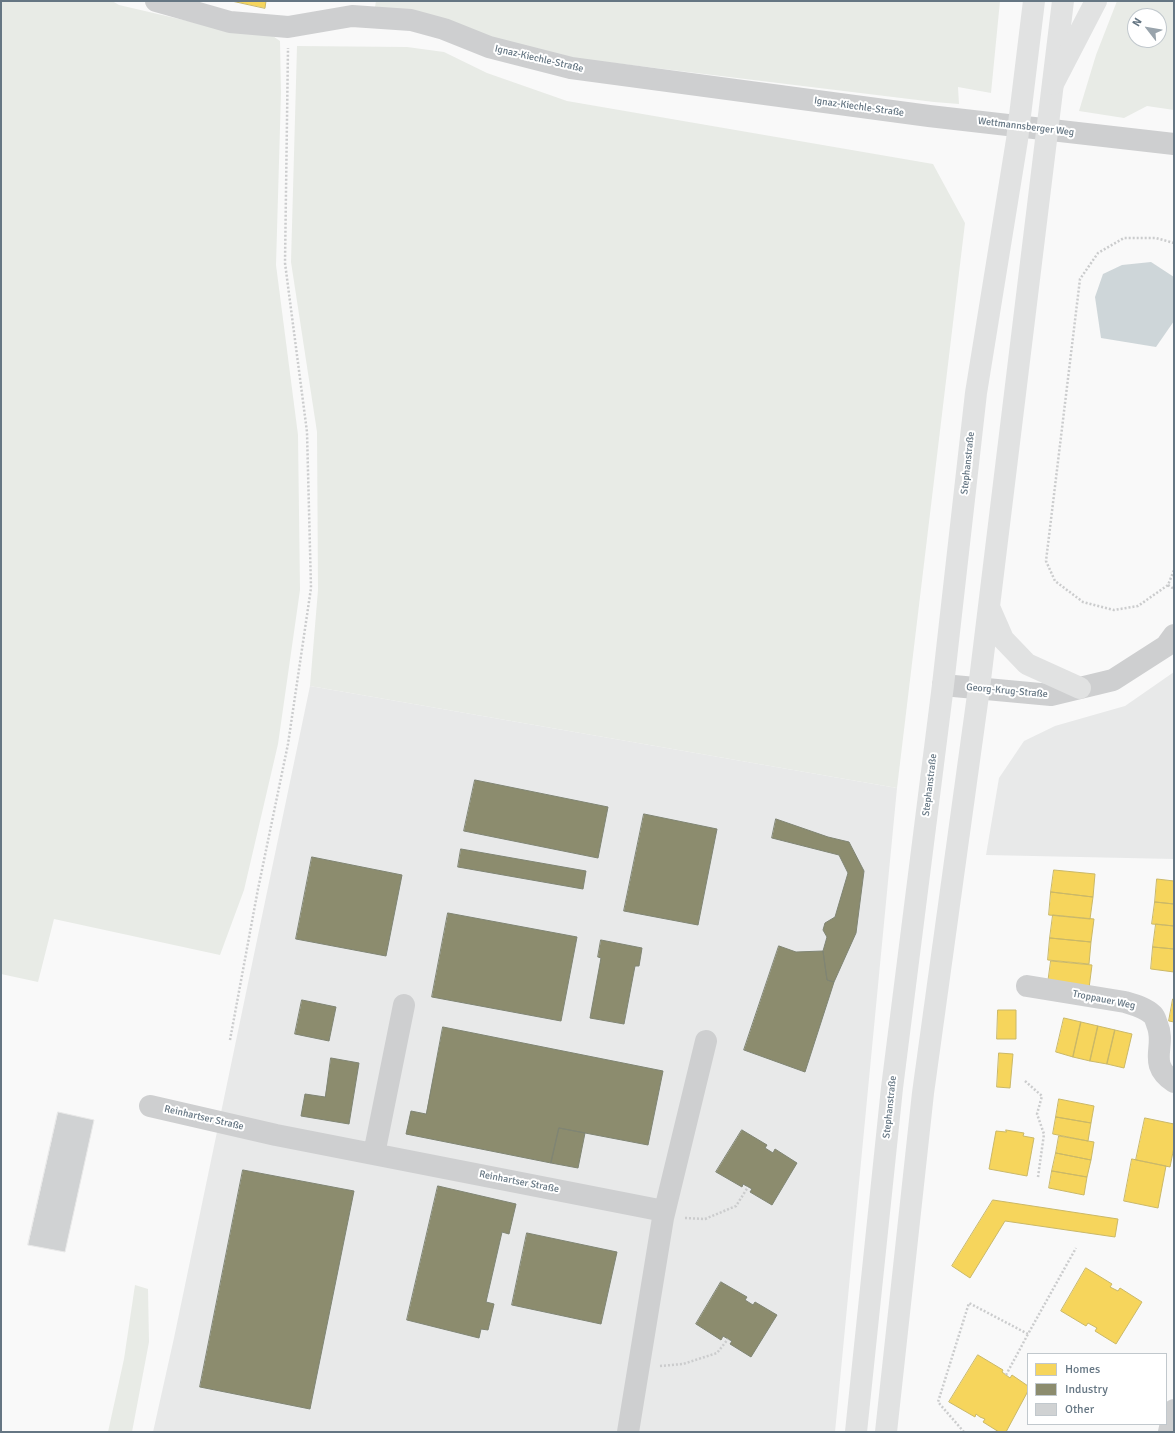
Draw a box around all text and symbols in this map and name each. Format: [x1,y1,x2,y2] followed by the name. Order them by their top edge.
[1127,8,1167,48] north arrow
[1130,15,1145,29] text: N
[493,43,585,75] street label: Ignaz-Kiechle-Straße
[813,95,905,119] street label: Ignaz-Kiechle-Straße
[977,115,1075,139] street label: Wettmannsberger Weg
[959,431,977,495] street label: Stephanstraße
[966,681,1048,701] street label: Georg-Krug-Straße
[920,753,940,817] street label: Stephanstraße
[1072,988,1136,1012] street label: Troppauer Weg
[881,1075,899,1139] street label: Stephanstraße
[163,1103,245,1133] street label: Reinhartser Straße
[478,1168,560,1196] street label: Reinhartser Straße
[1027,1353,1167,1425] legend
[1065,1362,1100,1377] text: Homes
[1065,1382,1108,1397] text: Industry
[1065,1402,1094,1417] text: Other

